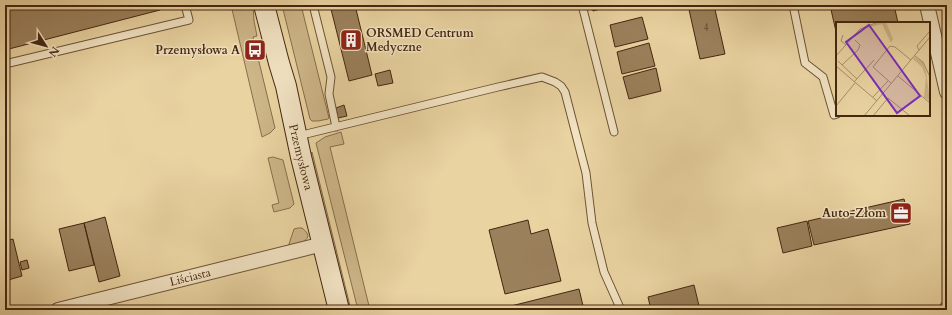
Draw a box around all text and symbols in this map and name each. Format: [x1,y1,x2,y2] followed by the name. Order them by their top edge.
[703,21,709,35] house number: 4
[836,22,930,116] inset map
[366,25,475,55] place label: ORSMED Centrum Medyczne
[26,26,66,66] north arrow
[338,27,364,53] building icon: ORSMED Centrum Medyczne
[242,37,268,63] bus stop icon: Przemysłowa A
[155,42,240,58] place label: Przemysłowa A
[45,43,63,60] text: N
[285,122,317,192] street label: Przemysłowa
[888,200,914,226] office icon: Auto-Złom
[822,205,887,221] place label: Auto-Złom
[168,264,213,290] street label: Liściasta

